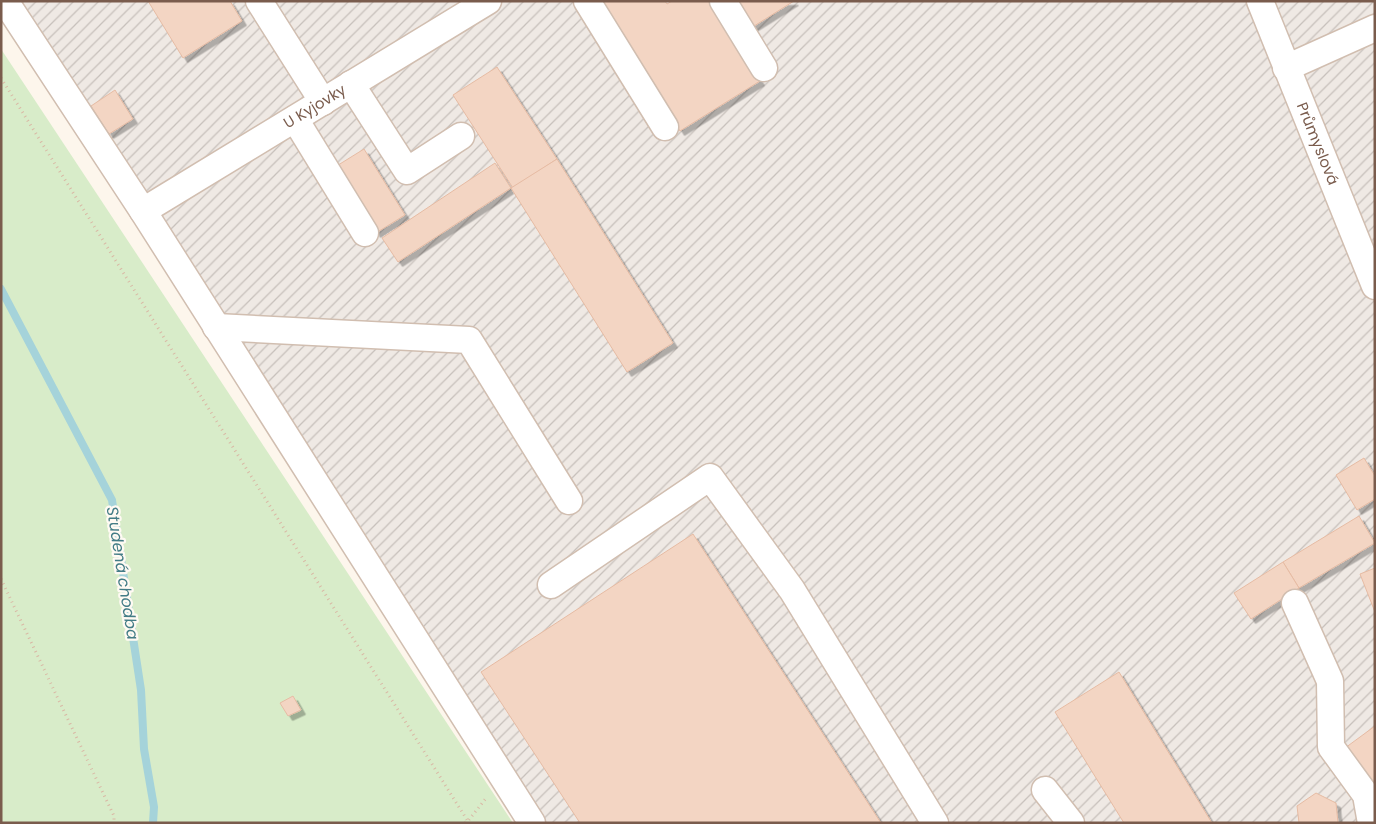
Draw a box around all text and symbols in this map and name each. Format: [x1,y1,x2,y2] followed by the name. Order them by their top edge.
[279,79,350,133] street label: U Kyjovky
[1292,99,1344,188] street label: Průmyslová
[101,505,144,642] water label: Studená chodba

